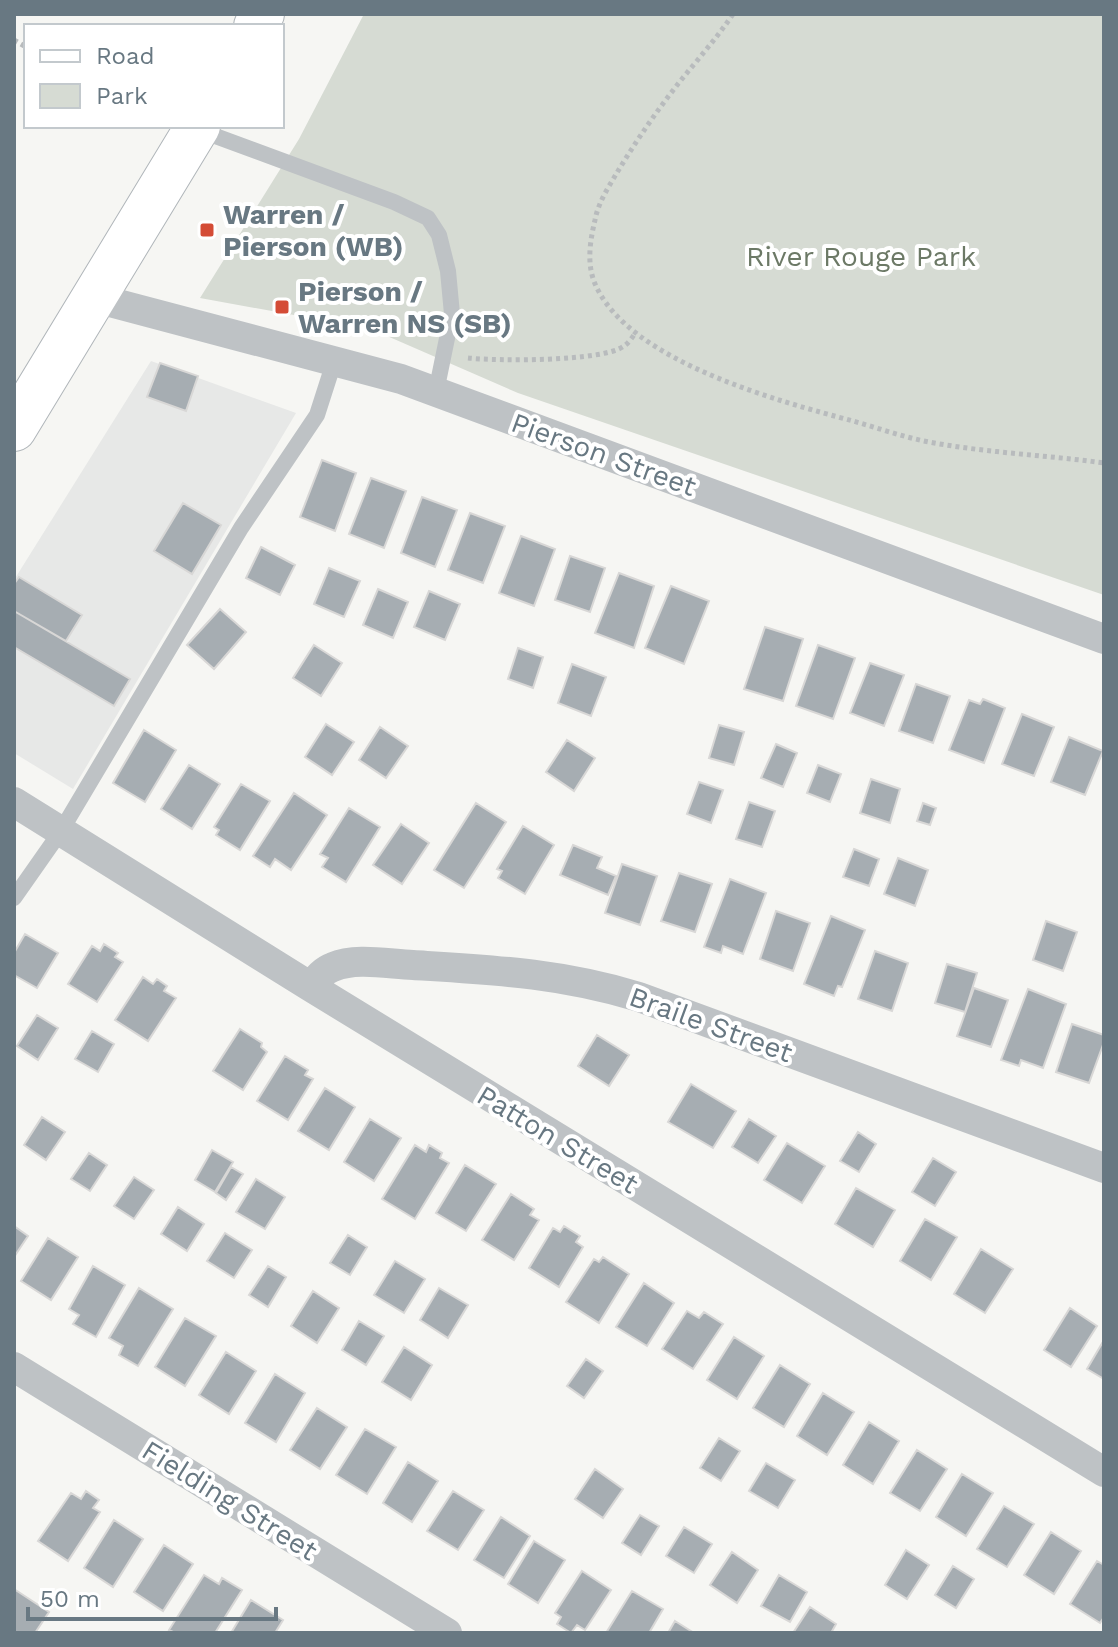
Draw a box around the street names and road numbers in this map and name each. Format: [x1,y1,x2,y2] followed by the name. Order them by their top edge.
[507,406,701,503] street label: Pierson Street
[625,980,797,1069] street label: Braile Street
[471,1078,644,1201] street label: Patton Street
[136,1433,324,1568] street label: Fielding Street

